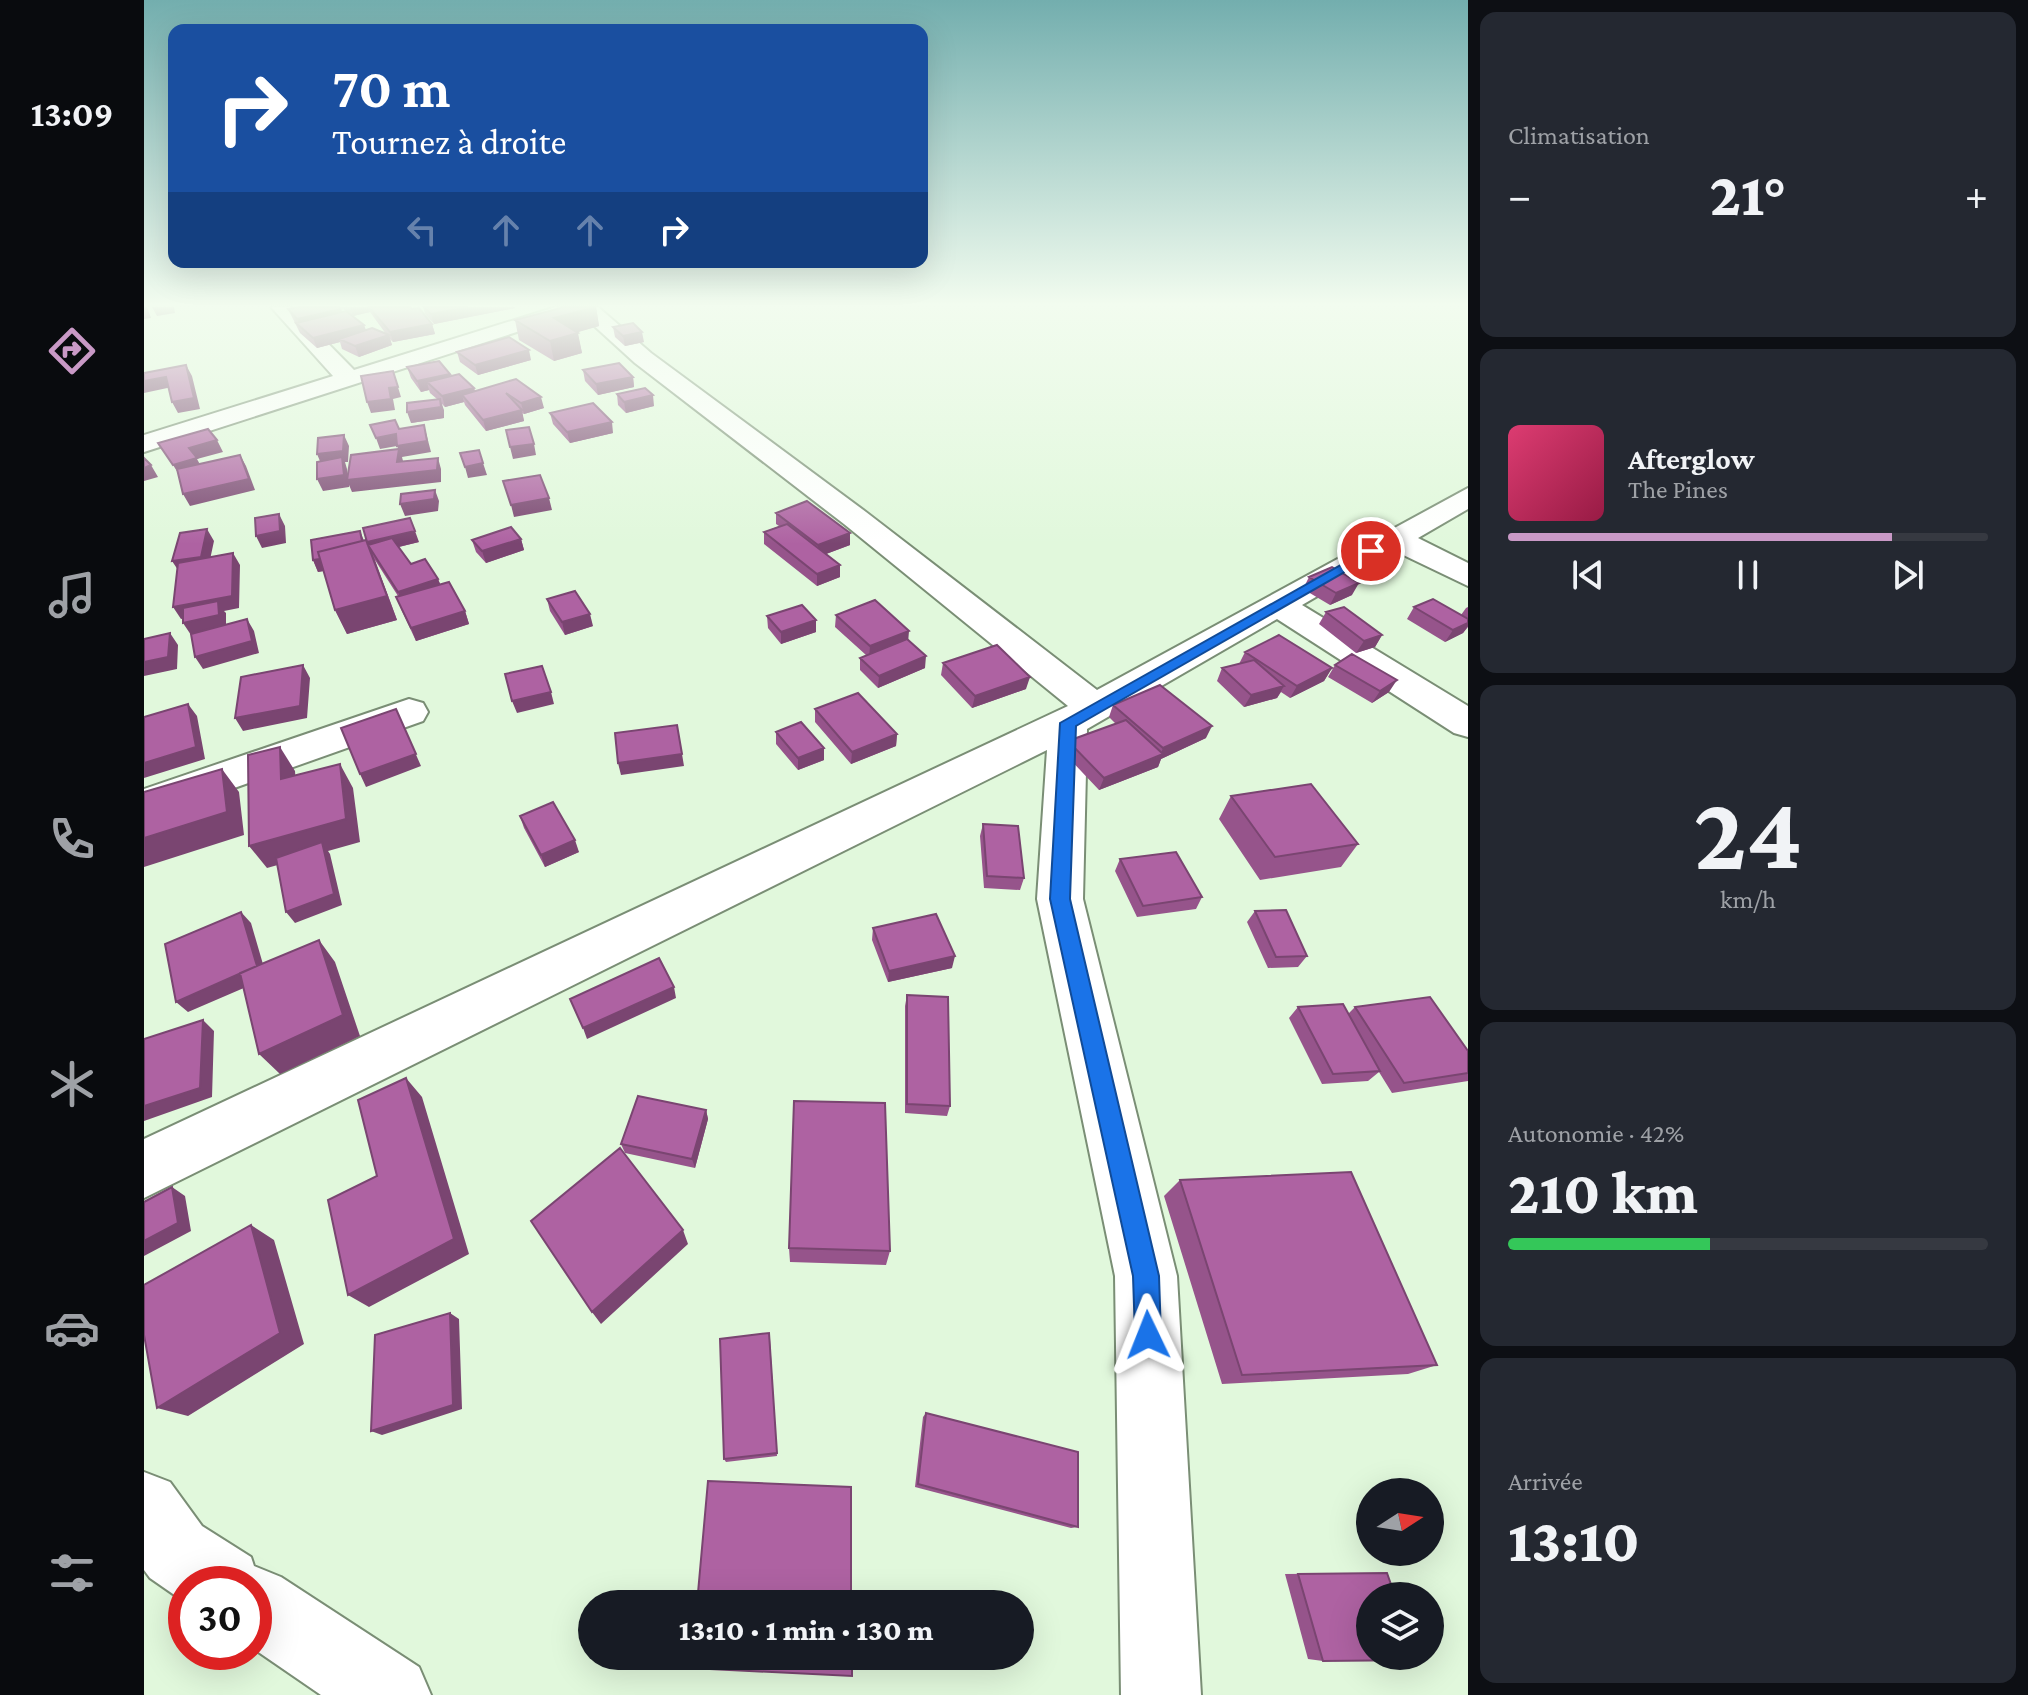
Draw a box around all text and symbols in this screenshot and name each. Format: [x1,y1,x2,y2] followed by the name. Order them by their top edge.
[200,56,304,160] icon: right
[332,57,451,119] text: 70 m
[31,94,113,134] text: 13:09
[1508,121,1650,150] text: Climatisation
[332,122,566,162] text: Tournez à droite
[1709,161,1787,228] text: 21°
[1508,171,1531,219] text: −
[1965,171,1988,219] text: +
[400,208,444,252] icon: left
[484,208,528,252] icon: ahead
[568,208,612,252] icon: ahead
[652,208,696,252] icon: right
[44,323,100,379] icon: directions
[1628,442,1755,475] text: Afterglow
[1628,475,1728,504] text: The Pines
[1337,517,1405,585] pin
[1349,529,1393,573] icon: arrive
[1566,553,1610,597] icon: previous
[1726,553,1770,597] icon: pause
[1886,553,1930,597] icon: next
[44,567,100,623] icon: music
[1693,775,1803,890] text: 24
[44,811,100,867] icon: phone
[1720,885,1776,914] text: km/h
[44,1056,100,1112] icon: climate
[1508,1119,1684,1148] text: Autonomie · 42%
[1508,1159,1698,1226] text: 210 km
[1106,1293,1190,1377] position arrow
[44,1300,100,1356] icon: car
[1508,1467,1583,1496] text: Arrivée
[1356,1478,1444,1566] north arrow
[1356,1478,1444,1670] map controls
[1508,1507,1640,1574] text: 13:10
[44,1545,100,1601] icon: filters
[168,1566,272,1670] speed limit sign: 30
[1356,1582,1444,1670] button: layers
[679,1613,933,1646] text: 13:10 · 1 min · 130 m

